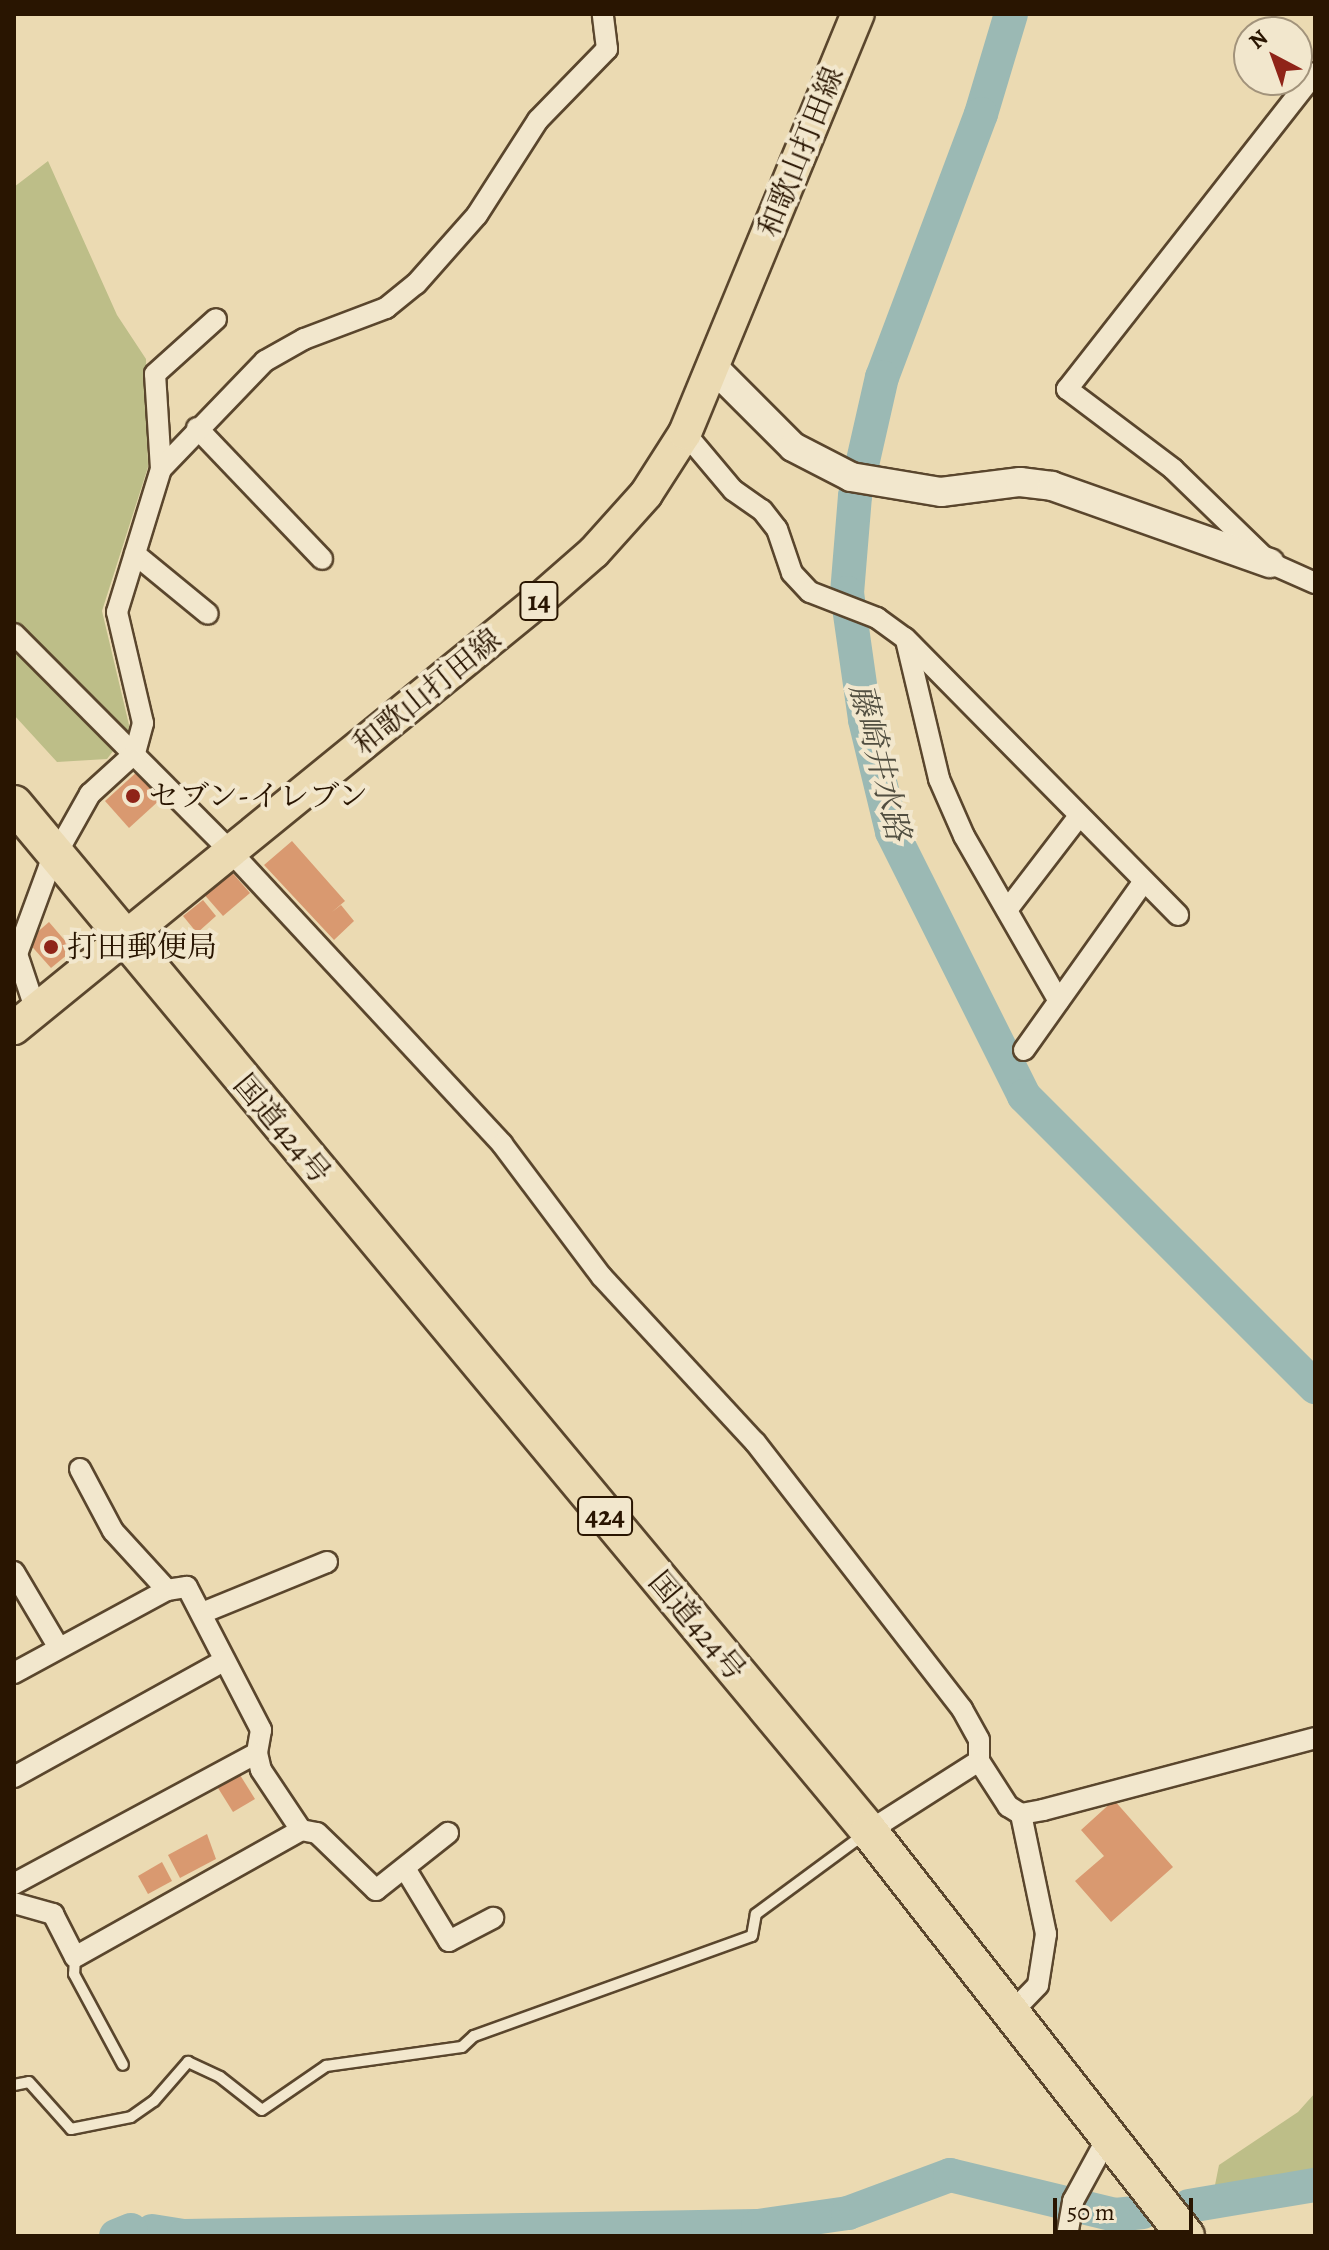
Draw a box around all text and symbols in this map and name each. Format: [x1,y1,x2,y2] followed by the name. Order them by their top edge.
[1233,16,1313,96] north arrow
[1243,23,1274,56] text: N
[751,62,851,242] street label: 和歌山打田線
[519,577,559,625] road number: 14
[346,621,508,763] street label: 和歌山打田線
[842,680,918,844] water label: 藤崎井水路
[149,778,370,814] place label: セブン-イレブン
[124,787,142,805] marker: セブン-イレブン
[67,929,217,965] place label: 打田郵便局
[42,938,60,956] marker: 打田郵便局
[226,1067,338,1191] street label: 国道424号
[577,1492,633,1540] road number: 424
[641,1564,753,1688] street label: 国道424号
[1057,2182,1197,2232] scale bar
[1067,2196,1115,2228] text: 50 m

